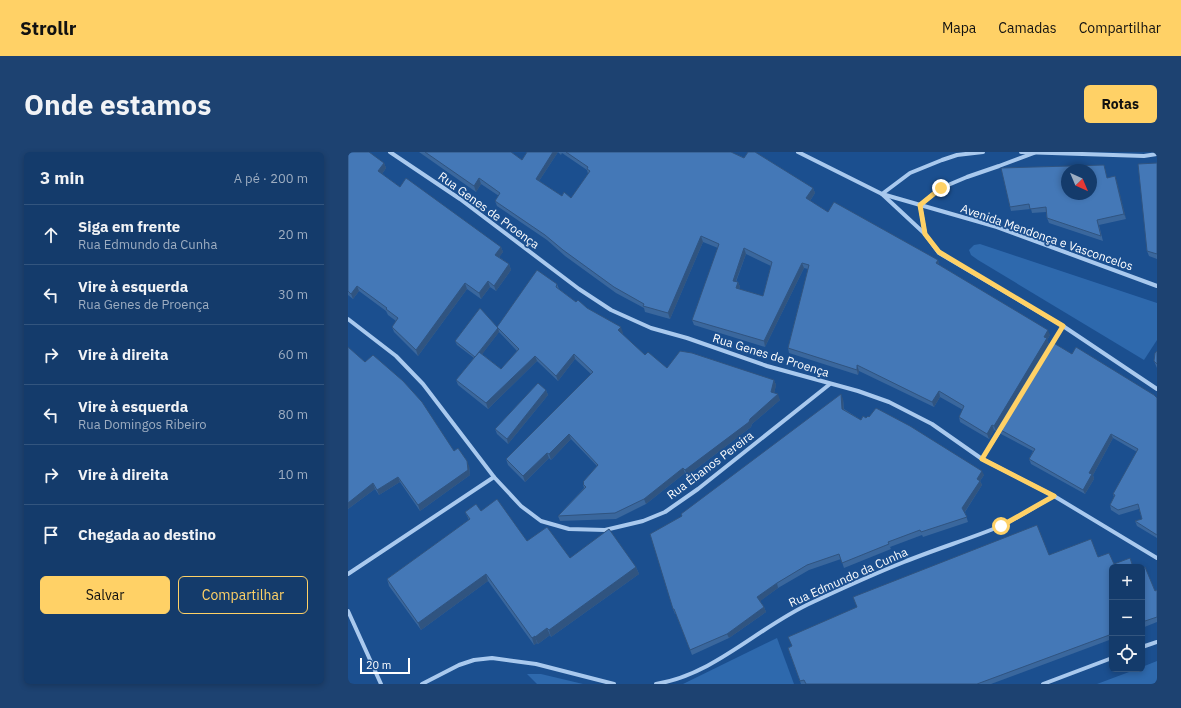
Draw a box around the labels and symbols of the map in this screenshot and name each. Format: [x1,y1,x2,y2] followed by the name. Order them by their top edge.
[1061,164,1097,200] north arrow
[436,168,543,252] street label: Rua Genes de Proença
[932,179,950,197] route end
[959,200,1135,274] street label: Avenida Mendonça e Vasconcelos
[711,330,832,380] street label: Rua Genes de Proença
[664,427,757,502] street label: Rua Ébanos Pereira
[992,517,1010,535] route start
[786,544,910,610] street label: Rua Edmundo da Cunha
[360,656,410,675] scale bar

